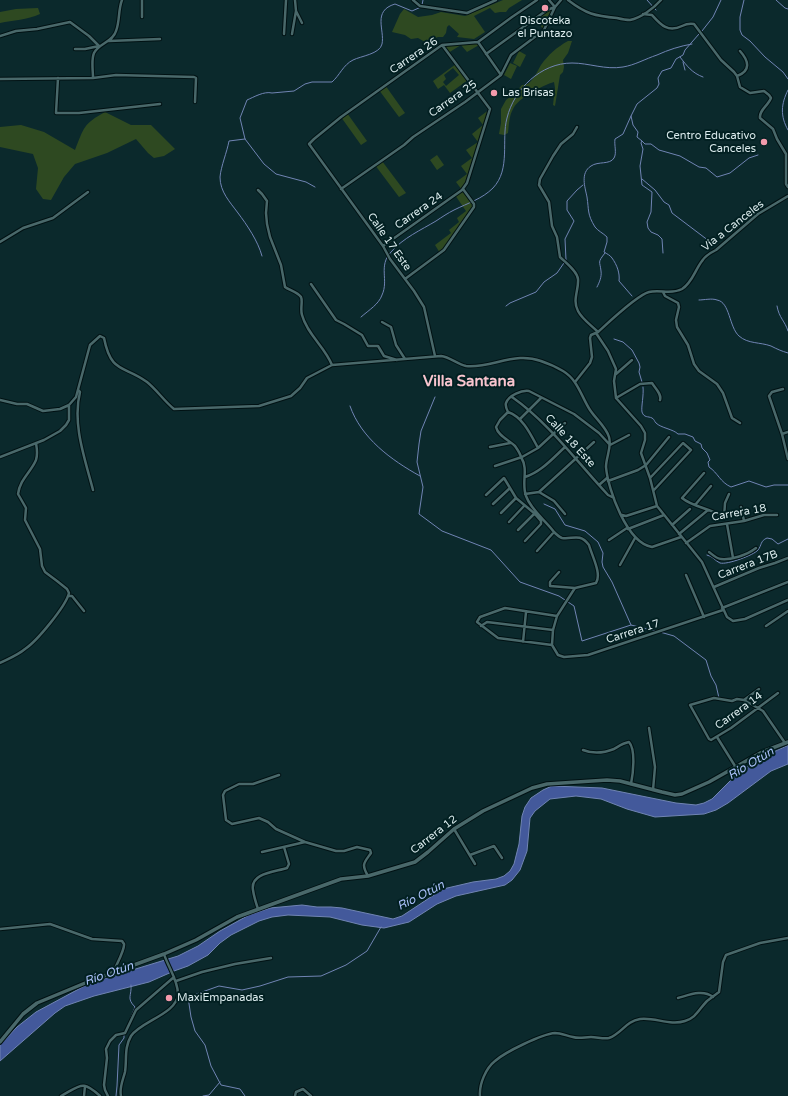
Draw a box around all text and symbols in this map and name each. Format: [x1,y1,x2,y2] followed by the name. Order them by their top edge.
[540,3,550,13] marker: Discoteka el Puntazo
[518,14,572,40] place label: Discoteka el Puntazo
[387,35,441,77] street label: Carrera 26
[427,78,479,120] street label: Carrera 25
[502,86,554,100] place label: Las Brisas
[489,88,499,98] marker: Las Brisas
[666,129,756,155] place label: Centro Educativo Canceles
[759,137,769,147] marker: Centro Educativo Canceles
[393,190,445,232] street label: Carrera 24
[699,198,767,254] street label: Vía a Canceles
[364,211,414,273] street label: Calle 17 Este
[423,373,515,391] district label: Villa Santana
[542,412,598,470] street label: Calle 18 Este
[711,502,767,524] street label: Carrera 18
[716,548,780,582] street label: Carrera 17B
[605,617,661,647] street label: Carrera 17
[713,689,765,733] street label: Carrera 14
[725,745,777,783] water label: Río Otún
[408,813,460,857] street label: Carrera 12
[395,878,447,914] water label: Río Otún
[83,959,135,989] water label: Río Otún
[177,991,264,1005] place label: MaxiEmpanadas
[164,993,174,1003] marker: MaxiEmpanadas

